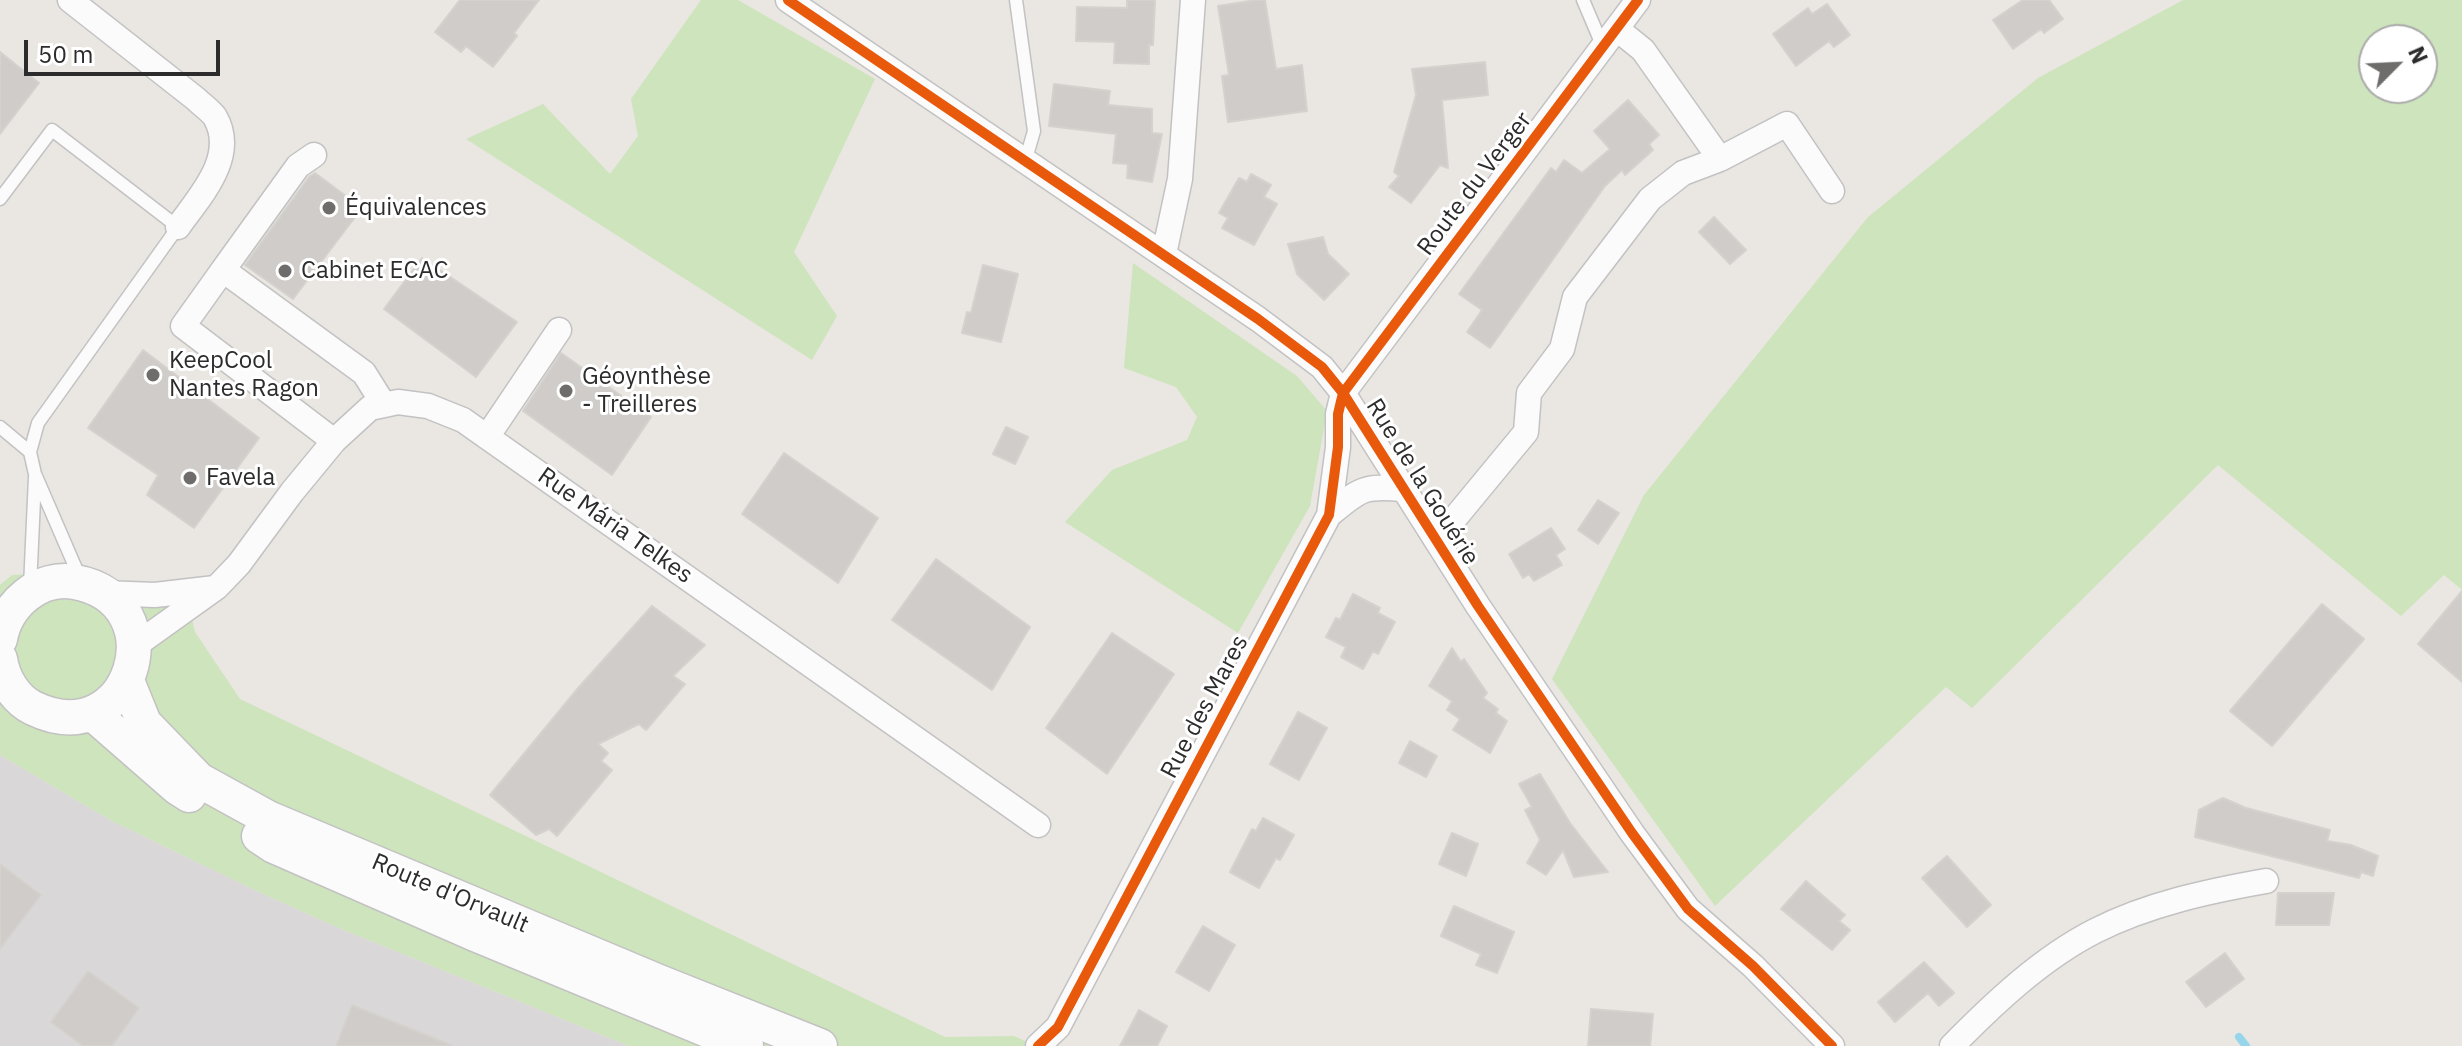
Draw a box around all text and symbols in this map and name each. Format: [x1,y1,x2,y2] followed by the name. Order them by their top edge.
[28,24,224,74] scale bar
[2358,24,2438,104] north arrow
[38,38,93,70] text: 50 m
[2402,42,2435,68] text: N
[1412,107,1538,261] street label: Route du Verger
[345,194,487,222] place label: Équivalences
[320,199,338,217] marker: Équivalences
[301,257,448,285] place label: Cabinet ECAC
[276,262,294,280] marker: Cabinet ECAC
[169,347,319,403] place label: KeepCool Nantes Ragon
[582,363,711,419] place label: Géoynthèse - Treilleres
[144,366,162,384] marker: KeepCool Nantes Ragon
[557,382,575,400] marker: Géoynthèse - Treilleres
[1359,394,1485,570] street label: Rue de la Gouérie
[532,462,698,590] street label: Rue Mária Telkes
[206,464,275,492] place label: Favela
[181,469,199,487] marker: Favela
[1155,630,1255,784] street label: Rue des Mares
[367,848,533,940] street label: Route d'Orvault

